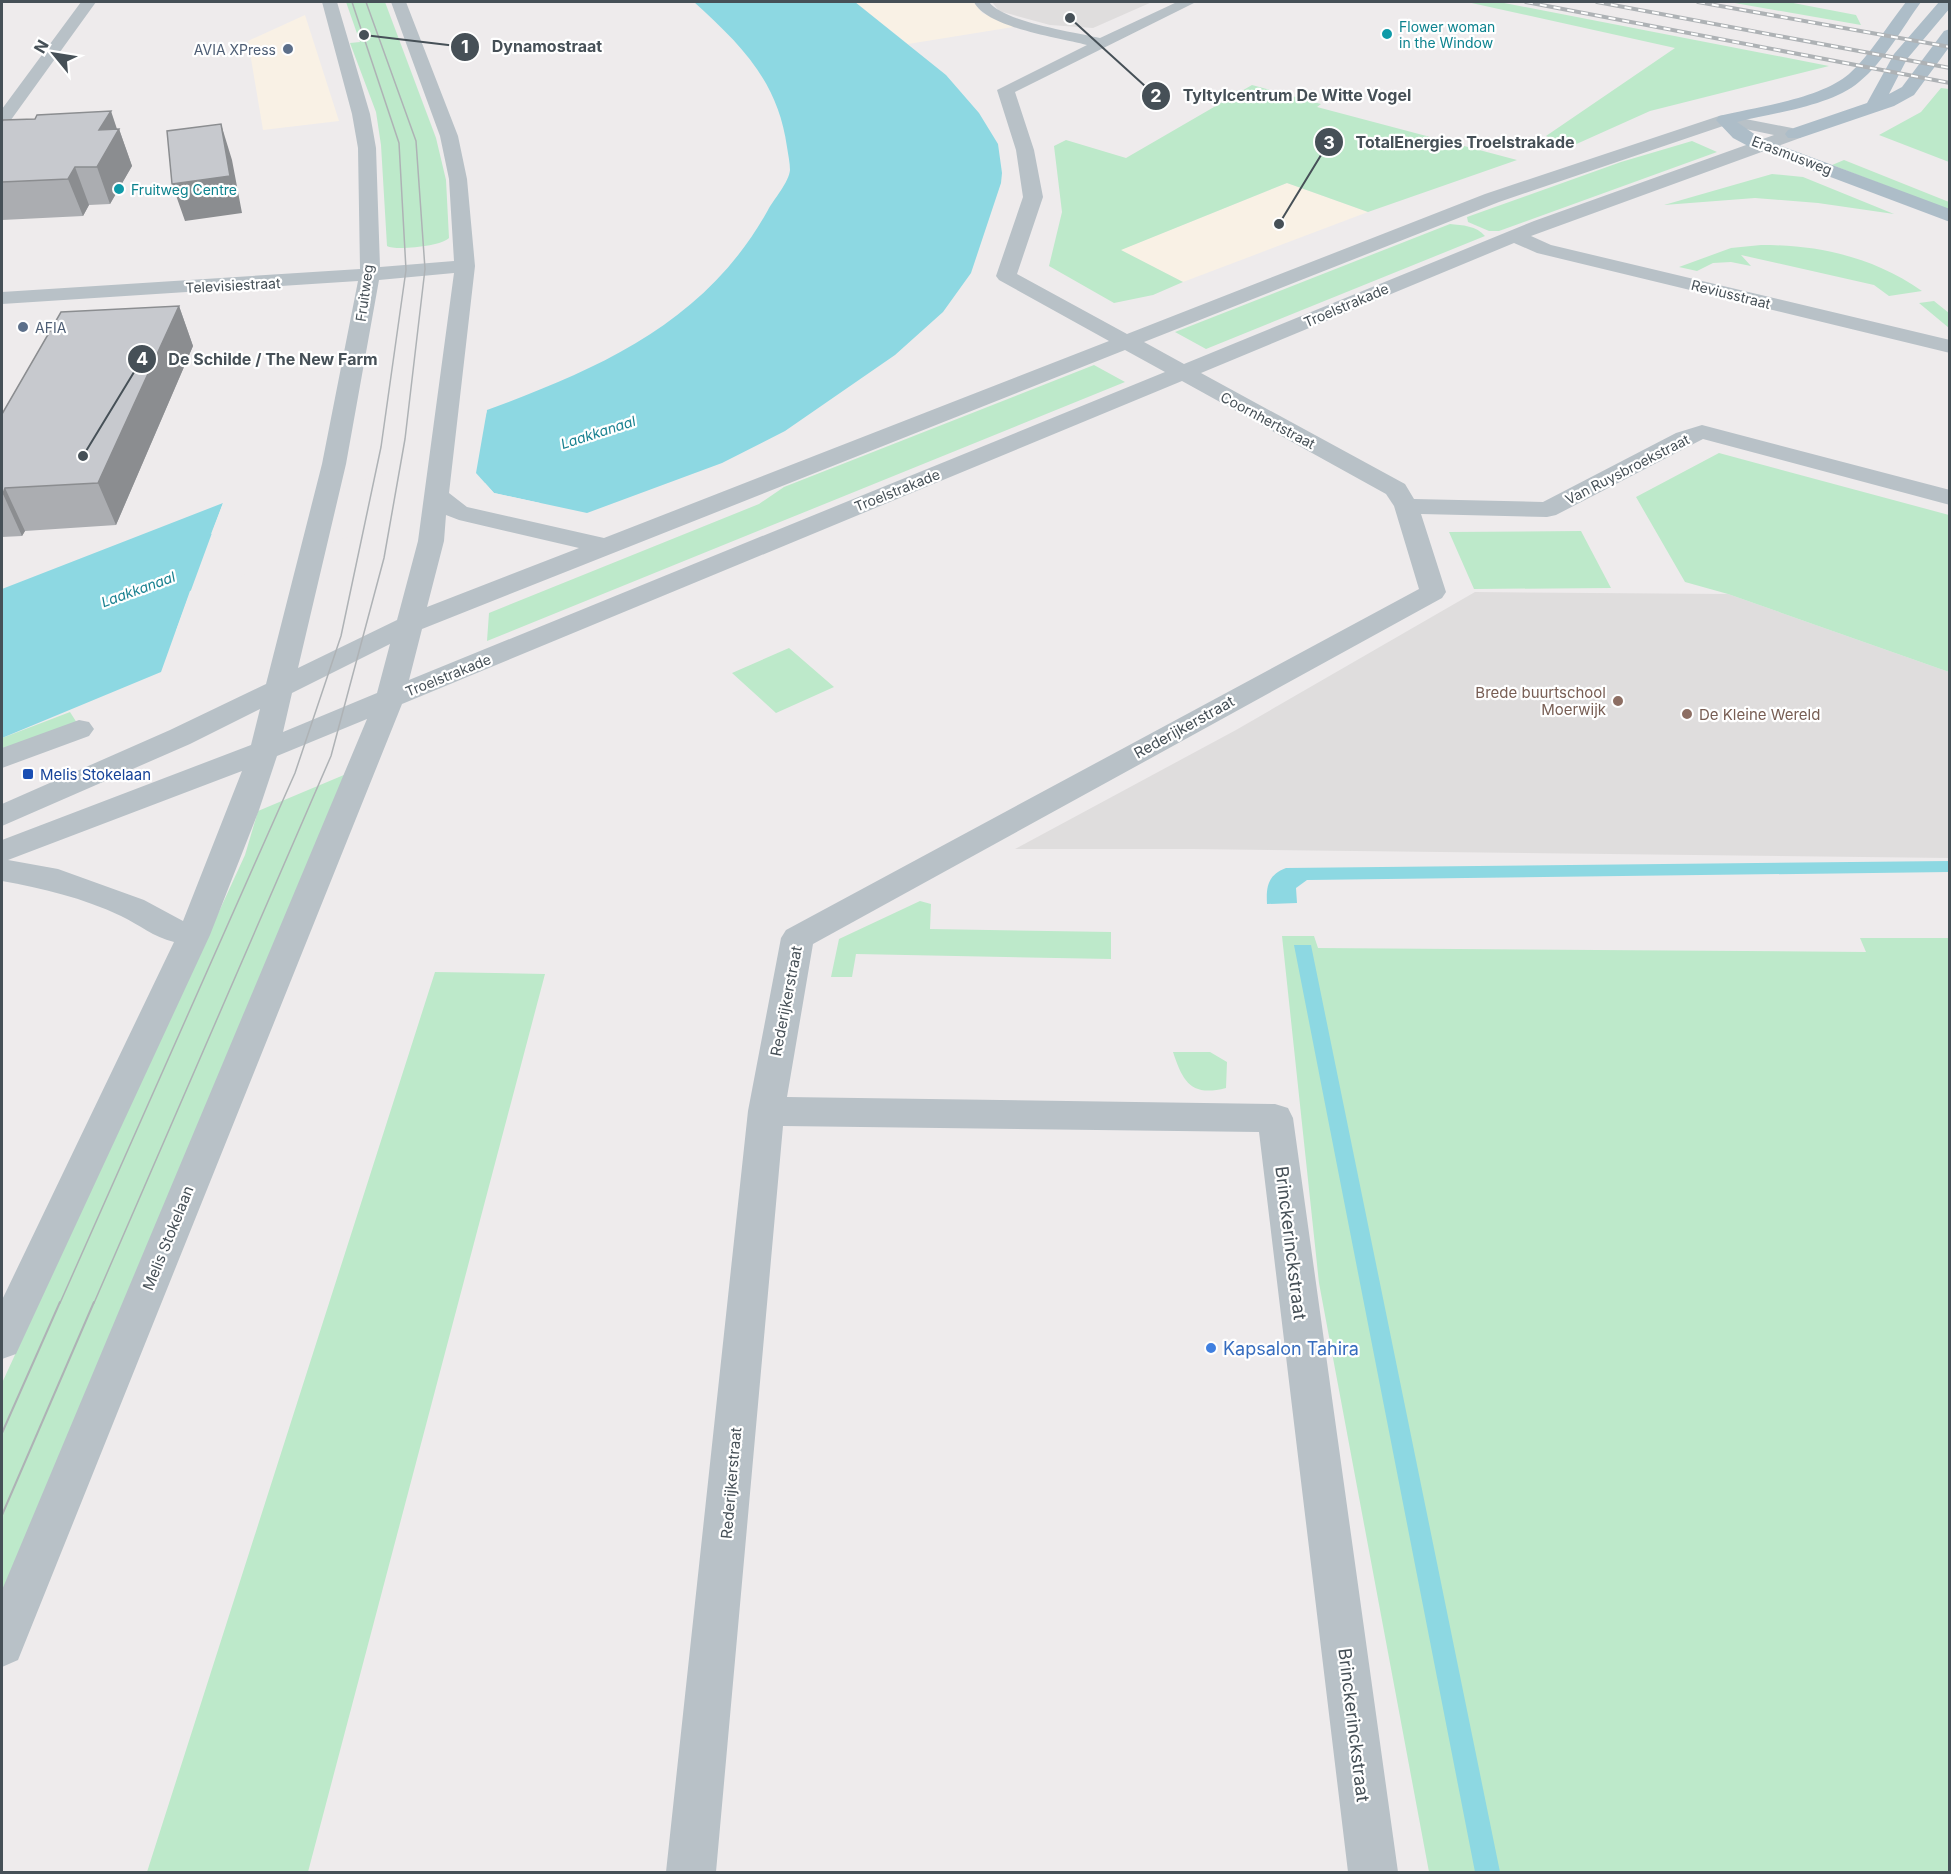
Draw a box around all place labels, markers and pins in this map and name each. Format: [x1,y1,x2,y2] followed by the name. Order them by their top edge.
[1399,18,1495,51] place label: Flower woman in the Window
[1380,27,1394,41] marker: Flower woman in the Window
[450,30,614,64] callout: Dynamostraat
[194,41,276,58] place label: AVIA XPress
[281,42,295,56] marker: AVIA XPress
[1141,79,1424,113] callout: Tyltylcentrum De Witte Vogel
[1314,125,1587,159] callout: TotalEnergies Troelstrakade
[131,181,237,198] place label: Fruitweg Centre
[112,182,126,196] marker: Fruitweg Centre
[35,319,67,336] place label: AFIA
[16,320,30,334] marker: AFIA
[127,342,390,376] callout: De Schilde / The New Farm
[1475,683,1607,719] place label: Brede buurtschool Moerwijk
[1611,694,1625,708] marker: Brede buurtschool Moerwijk
[1699,705,1820,724] place label: De Kleine Wereld
[1680,707,1694,721] marker: De Kleine Wereld
[40,765,151,784] place label: Melis Stokelaan
[21,767,35,781] marker: Melis Stokelaan
[1223,1338,1359,1359] place label: Kapsalon Tahira
[1204,1341,1218,1355] marker: Kapsalon Tahira

